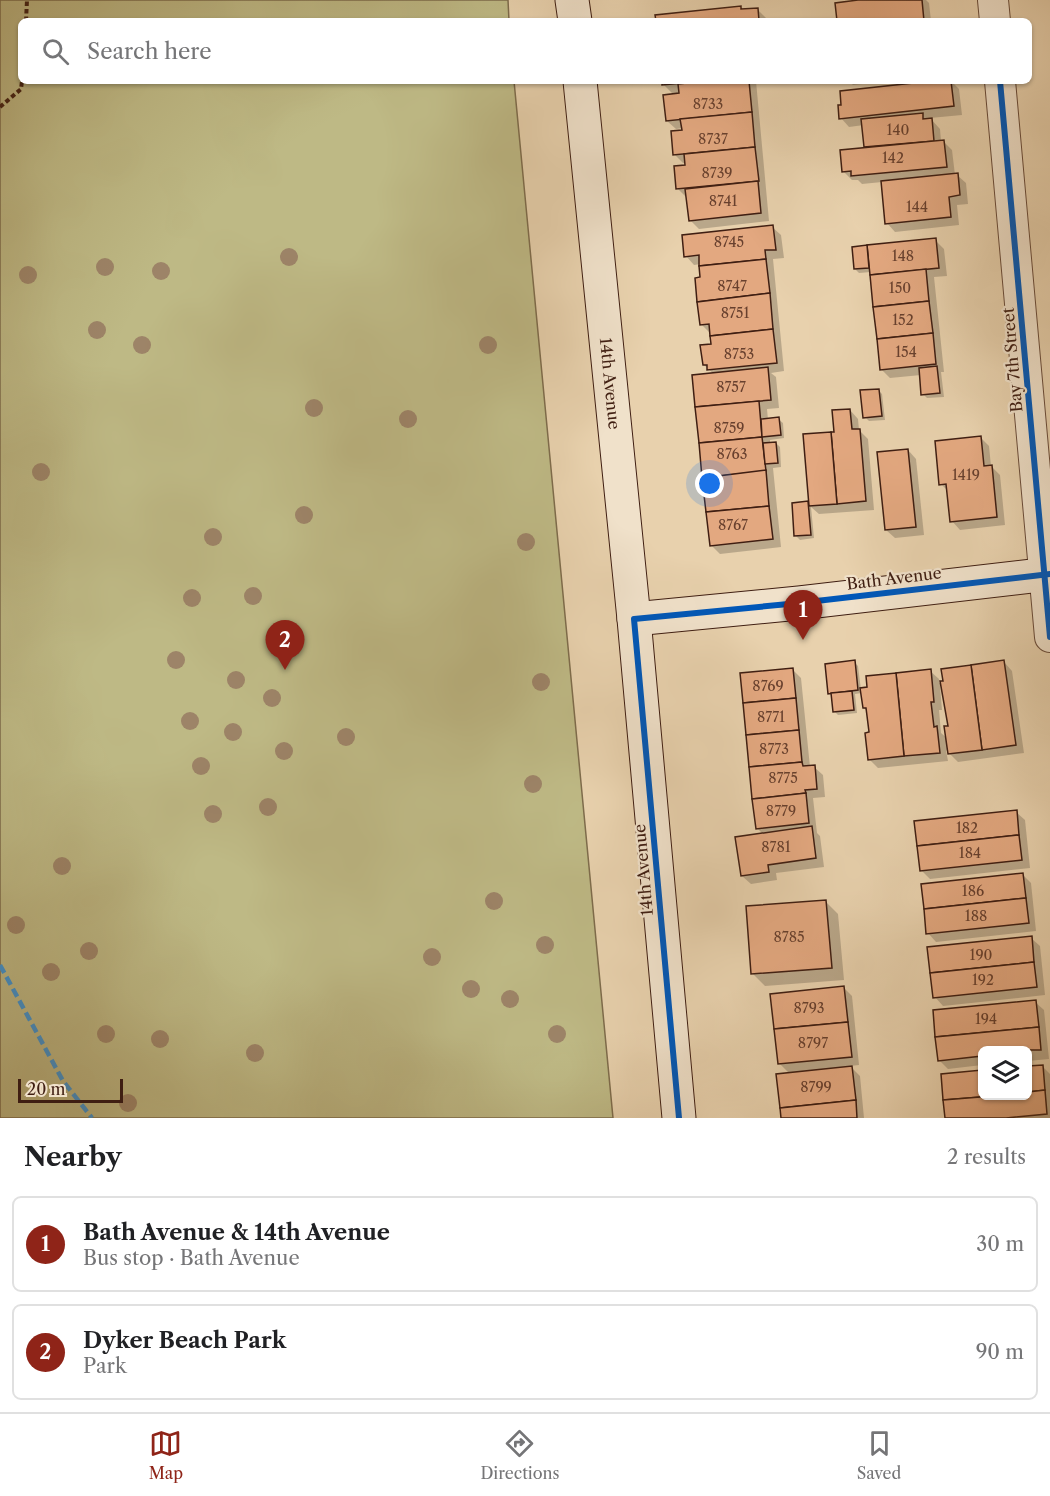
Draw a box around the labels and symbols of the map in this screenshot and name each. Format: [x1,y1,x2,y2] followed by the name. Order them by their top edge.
[693,95,723,113] house number: 8733
[887,121,910,139] house number: 140
[698,130,728,148] house number: 8737
[882,149,904,167] house number: 142
[701,164,733,182] house number: 8739
[709,192,737,210] house number: 8741
[906,198,928,216] house number: 144
[714,233,744,251] house number: 8745
[892,247,914,265] house number: 148
[717,277,747,295] house number: 8747
[889,279,911,297] house number: 150
[721,304,749,322] house number: 8751
[997,306,1027,413] street label: Bay 7th Street
[892,311,914,329] house number: 152
[596,337,625,430] street label: 14th Avenue
[895,343,917,361] house number: 154
[724,345,754,363] house number: 8753
[716,378,746,396] house number: 8757
[714,419,745,437] house number: 8759
[717,445,747,463] house number: 8763
[952,466,980,484] house number: 1419
[695,469,724,498] your location
[718,516,748,534] house number: 8767
[845,562,943,594] street label: Bath Avenue
[784,590,822,640] pin: 1
[266,620,304,670] pin: 2
[752,677,784,695] house number: 8769
[757,708,785,726] house number: 8771
[759,740,789,758] house number: 8773
[768,769,798,787] house number: 8775
[766,802,796,820] house number: 8779
[956,819,978,837] house number: 182
[629,823,657,917] street label: 14th Avenue
[761,838,791,856] house number: 8781
[959,844,981,862] house number: 184
[962,882,984,900] house number: 186
[965,907,987,925] house number: 188
[773,928,805,946] house number: 8785
[970,946,993,964] house number: 190
[972,971,994,989] house number: 192
[793,999,825,1017] house number: 8793
[975,1010,997,1028] house number: 194
[798,1034,828,1052] house number: 8797
[18,1076,123,1104] scale bar
[800,1078,832,1096] house number: 8799

